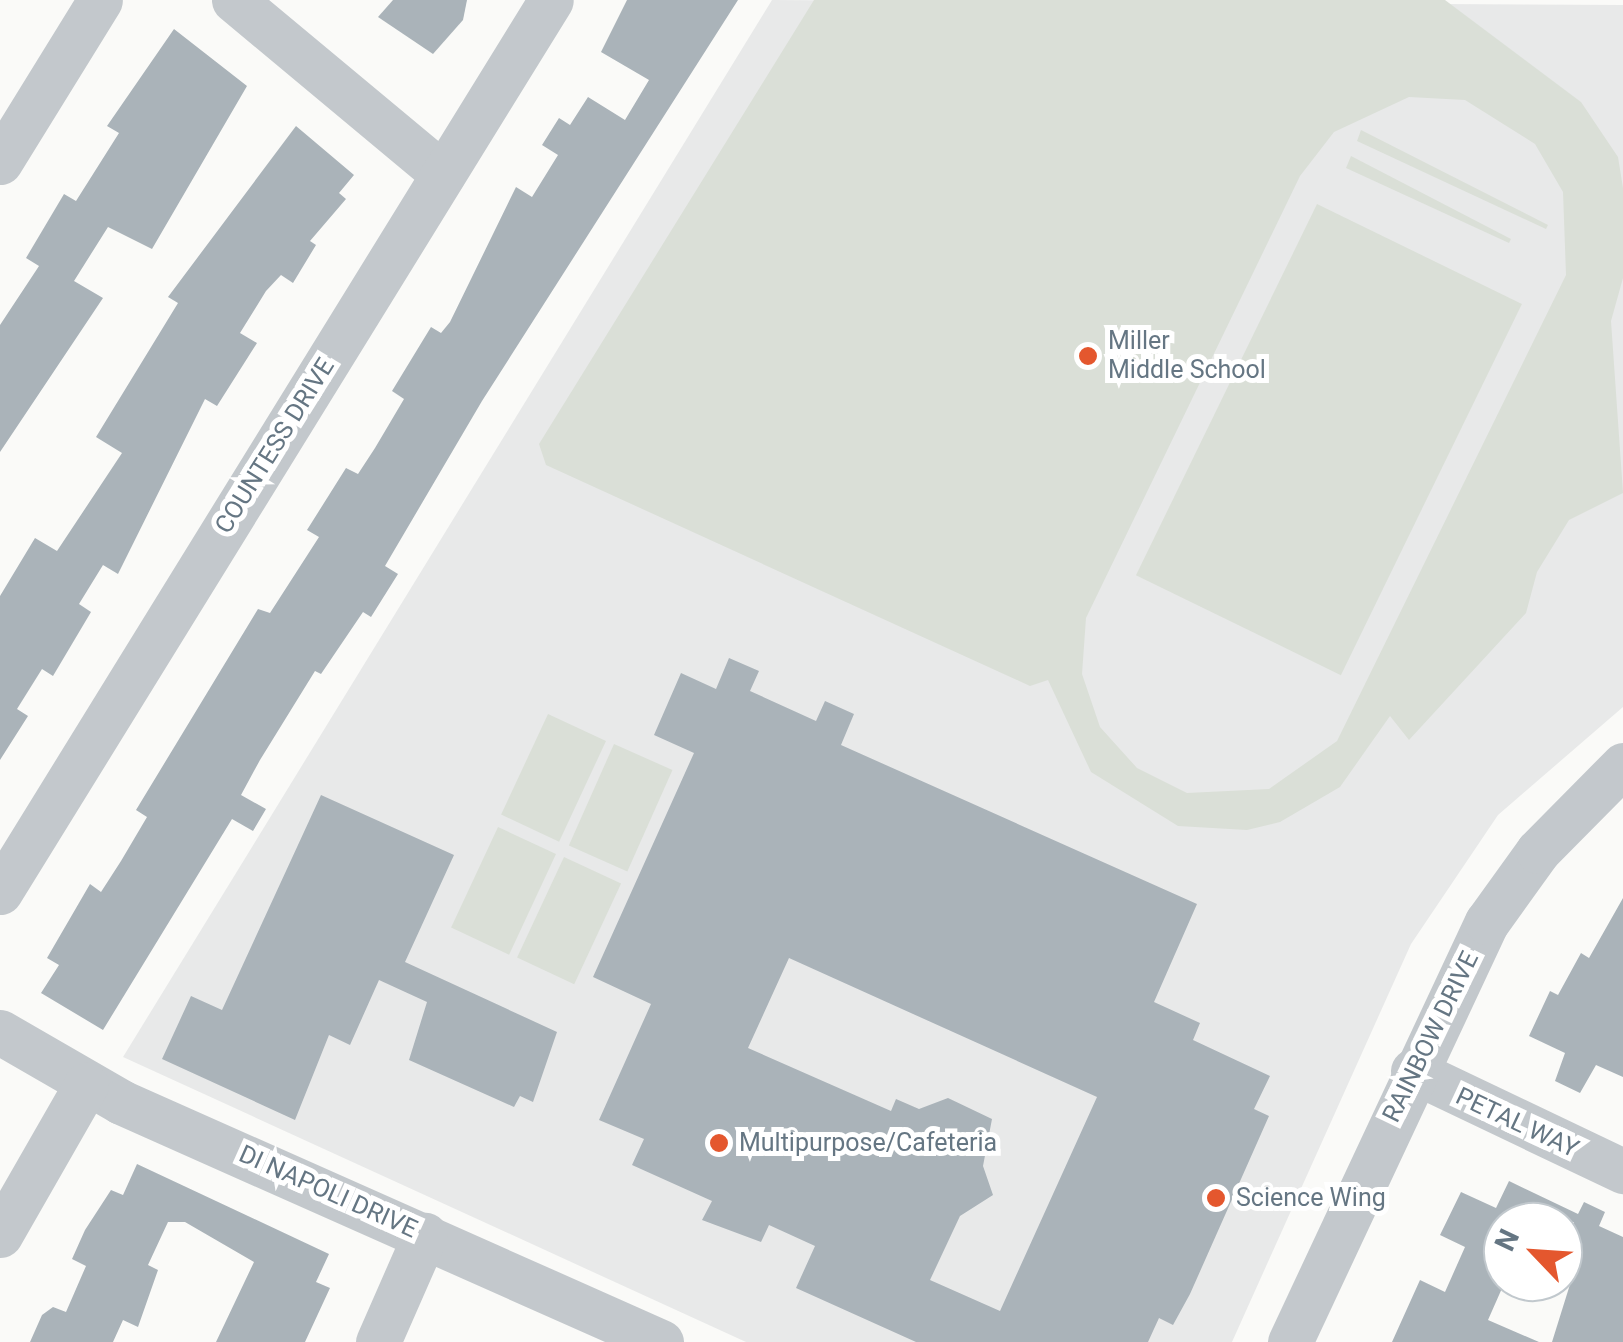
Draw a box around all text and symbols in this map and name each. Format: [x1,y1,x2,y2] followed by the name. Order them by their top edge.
[1108,327,1266,386] place label: Miller Middle School
[1077,345,1099,367] marker: Miller Middle School
[209,353,341,539] street label: COUNTESS DRIVE
[1377,947,1485,1127] street label: RAINBOW DRIVE
[1451,1082,1583,1164] street label: PETAL WAY
[739,1128,997,1158] place label: Multipurpose/Cafeteria
[708,1132,730,1154] marker: Multipurpose/Cafeteria
[234,1139,422,1245] street label: DI NAPOLI DRIVE
[1236,1183,1386,1213] place label: Science Wing
[1205,1187,1227,1209] marker: Science Wing
[1483,1202,1583,1302] north arrow
[1488,1224,1526,1256] text: N

